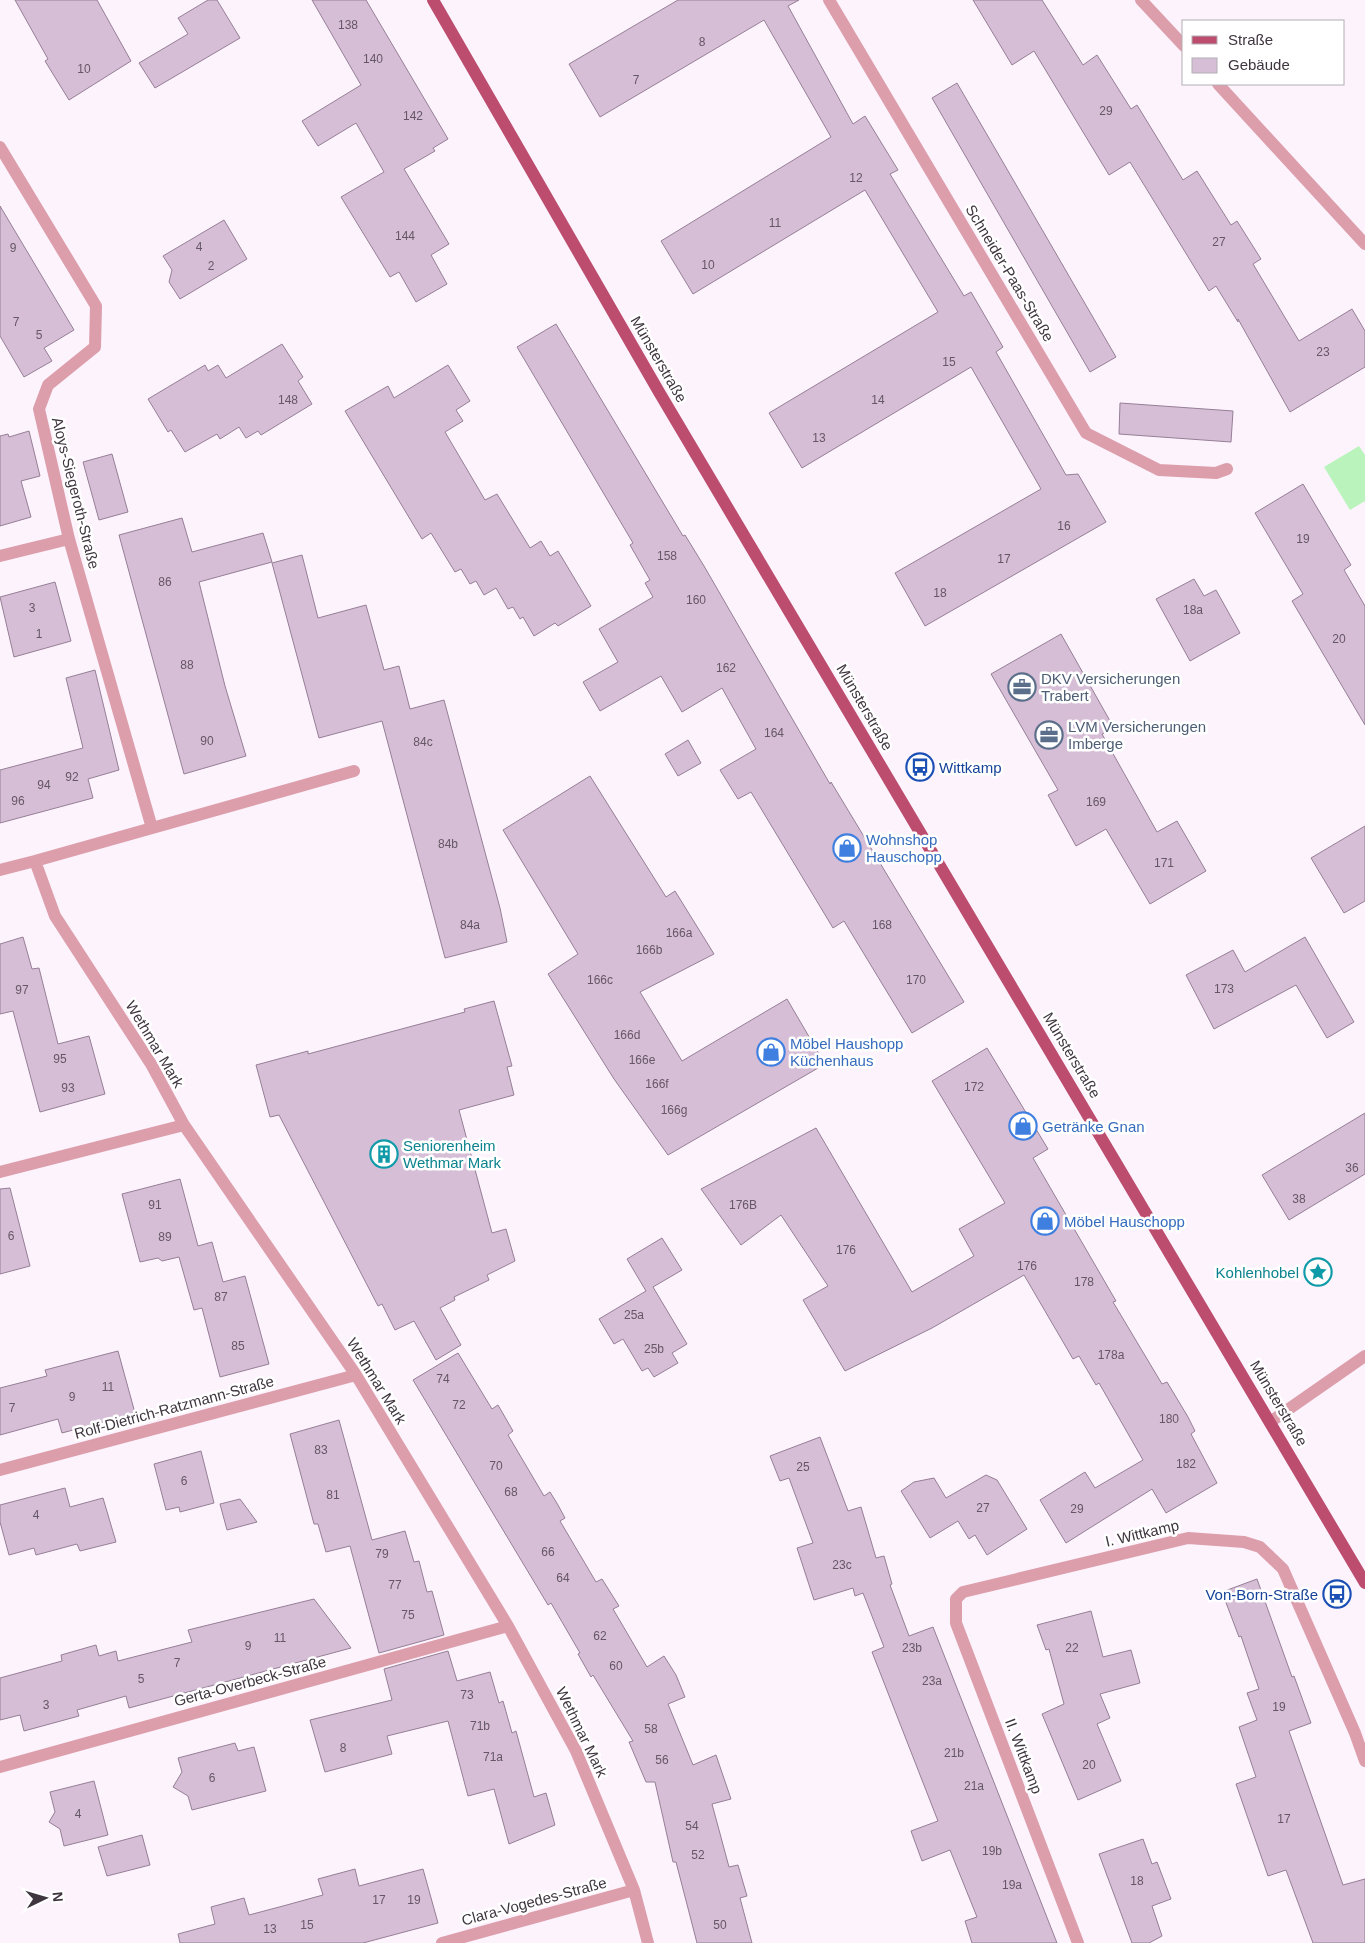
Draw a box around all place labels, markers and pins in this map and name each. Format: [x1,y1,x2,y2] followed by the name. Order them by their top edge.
[1041,670,1180,704] place label: DKV Versicherungen Trabert
[1007,672,1037,702] office icon: DKV Versicherungen Trabert
[1068,718,1206,752] place label: LVM Versicherungen Imberge
[1034,720,1064,750] office icon: LVM Versicherungen Imberge
[905,752,935,782] bus stop icon: Wittkamp
[939,759,1002,776] place label: Wittkamp
[866,831,942,865] place label: Wohnshop Hauschopp
[832,833,862,863] shop icon: Wohnshop Hauschopp
[790,1035,903,1069] place label: Möbel Haushopp Küchenhaus
[756,1037,786,1067] shop icon: Möbel Haushopp Küchenhaus
[1008,1111,1038,1141] shop icon: Getränke Gnan
[1042,1118,1145,1135] place label: Getränke Gnan
[403,1137,502,1171] place label: Seniorenheim Wethmar Mark
[369,1139,399,1169] building icon: Seniorenheim Wethmar Mark
[1030,1206,1060,1236] shop icon: Möbel Hauschopp
[1064,1213,1185,1230] place label: Möbel Hauschopp
[1303,1257,1333,1287] place icon: Kohlenhobel
[1216,1264,1299,1281] place label: Kohlenhobel
[1322,1579,1352,1609] bus stop icon: Von-Born-Straße
[1205,1586,1318,1603] place label: Von-Born-Straße

